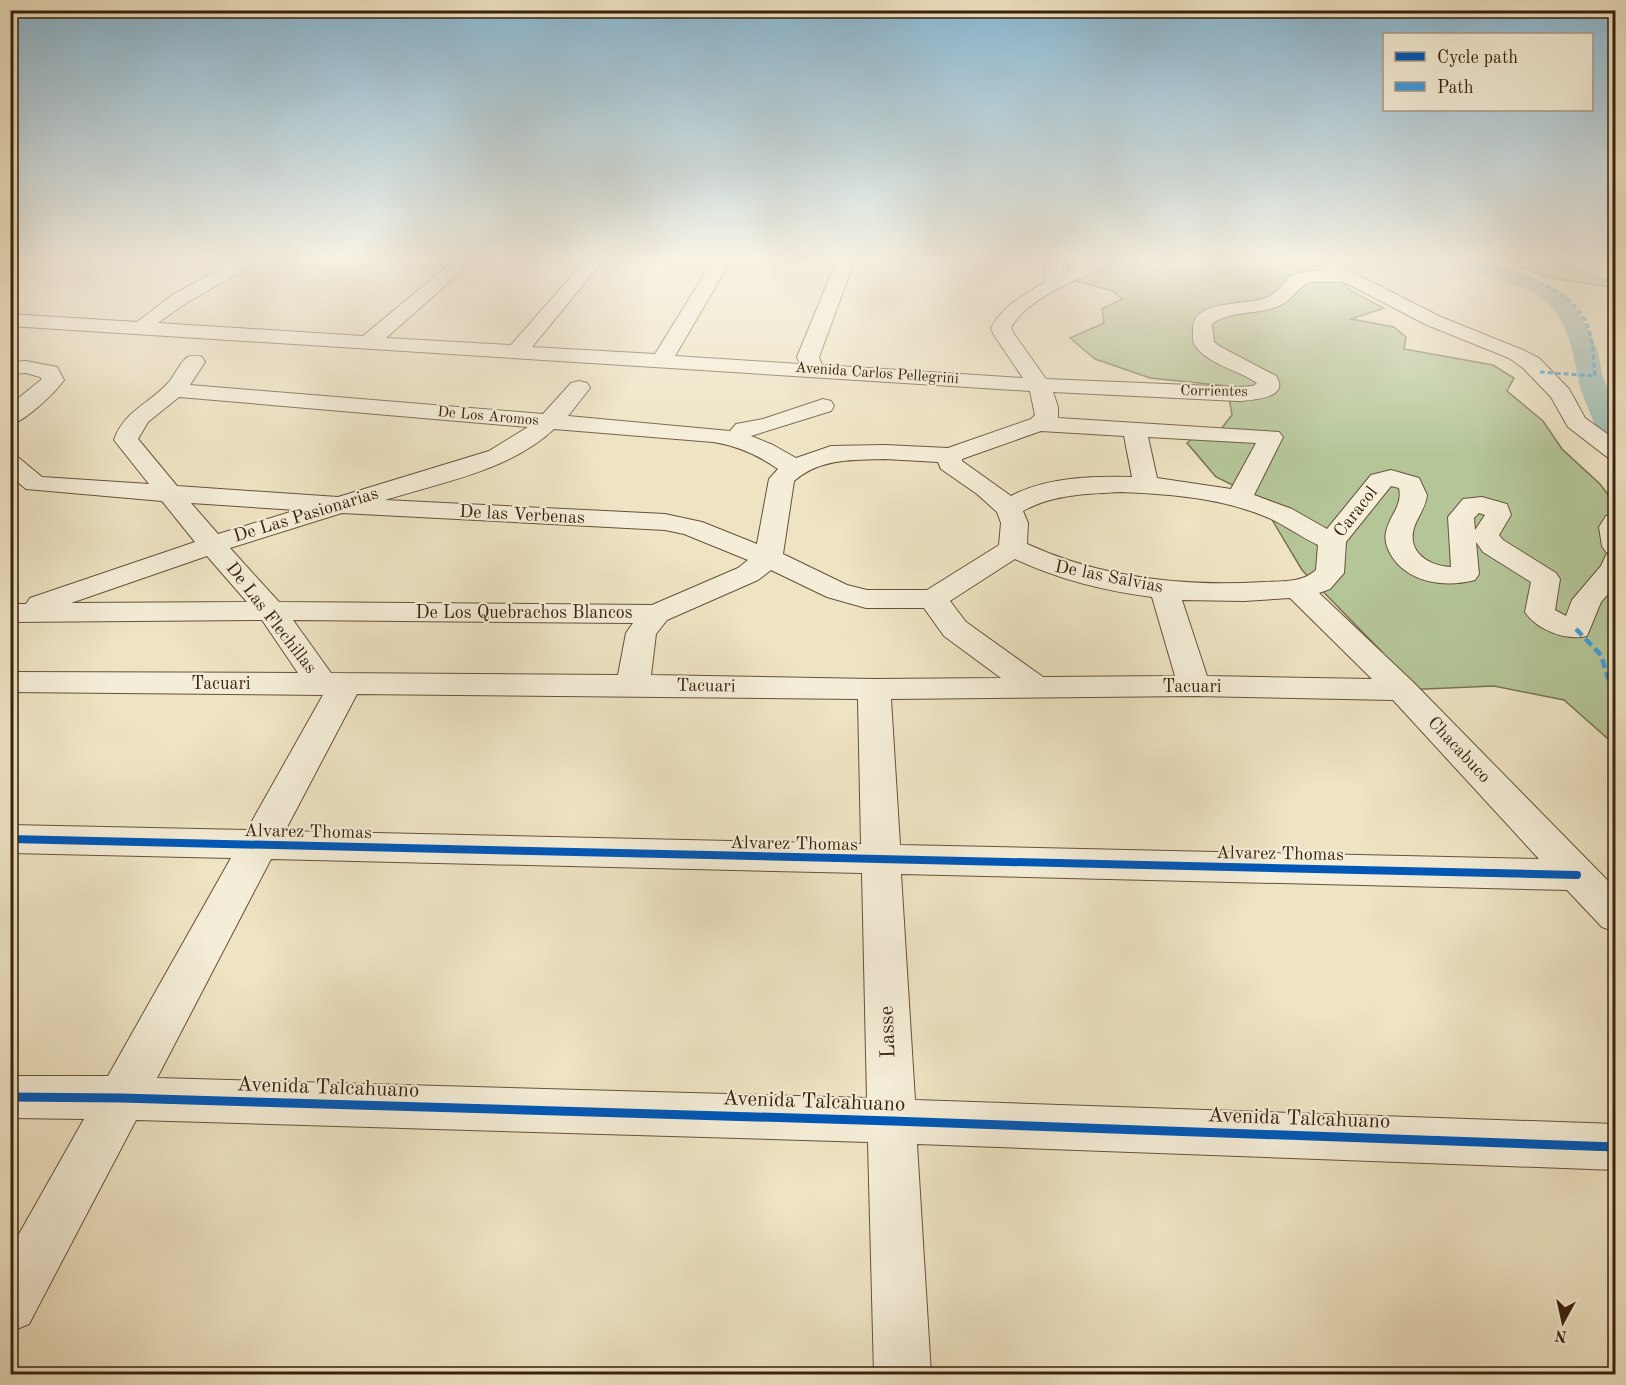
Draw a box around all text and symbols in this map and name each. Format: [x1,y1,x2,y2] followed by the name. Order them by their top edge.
[1383,33,1593,111] legend
[1437,49,1518,67] text: Cycle path
[1437,79,1474,97] text: Path
[795,361,959,387] street label: Avenida Carlos Pellegrini
[1180,384,1248,400] street label: Corrientes
[437,405,539,429] street label: De Los Aromos
[1331,483,1381,541] street label: Caracol
[231,484,381,546] street label: De Las Pasionarias
[459,503,585,527] street label: De las Verbenas
[1053,558,1165,596] street label: De las Salvias
[222,559,320,677] street label: De Las Flechillas
[415,604,633,622] street label: De Los Quebrachos Blancos
[191,675,251,693] street label: Tacuari
[676,676,736,696] street label: Tacuari
[1162,678,1222,696] street label: Tacuari
[1424,713,1494,787] street label: Chacabuco
[244,822,372,842] street label: Alvarez Thomas
[730,834,858,854] street label: Alvarez Thomas
[1216,844,1344,864] street label: Alvarez Thomas
[877,1005,899,1059] street label: Lasse
[236,1074,420,1102] street label: Avenida Talcahuano
[722,1088,906,1116] street label: Avenida Talcahuano
[1207,1105,1391,1133] street label: Avenida Talcahuano
[1533,1292,1593,1352] north arrow
[1553,1326,1568,1344] text: N

